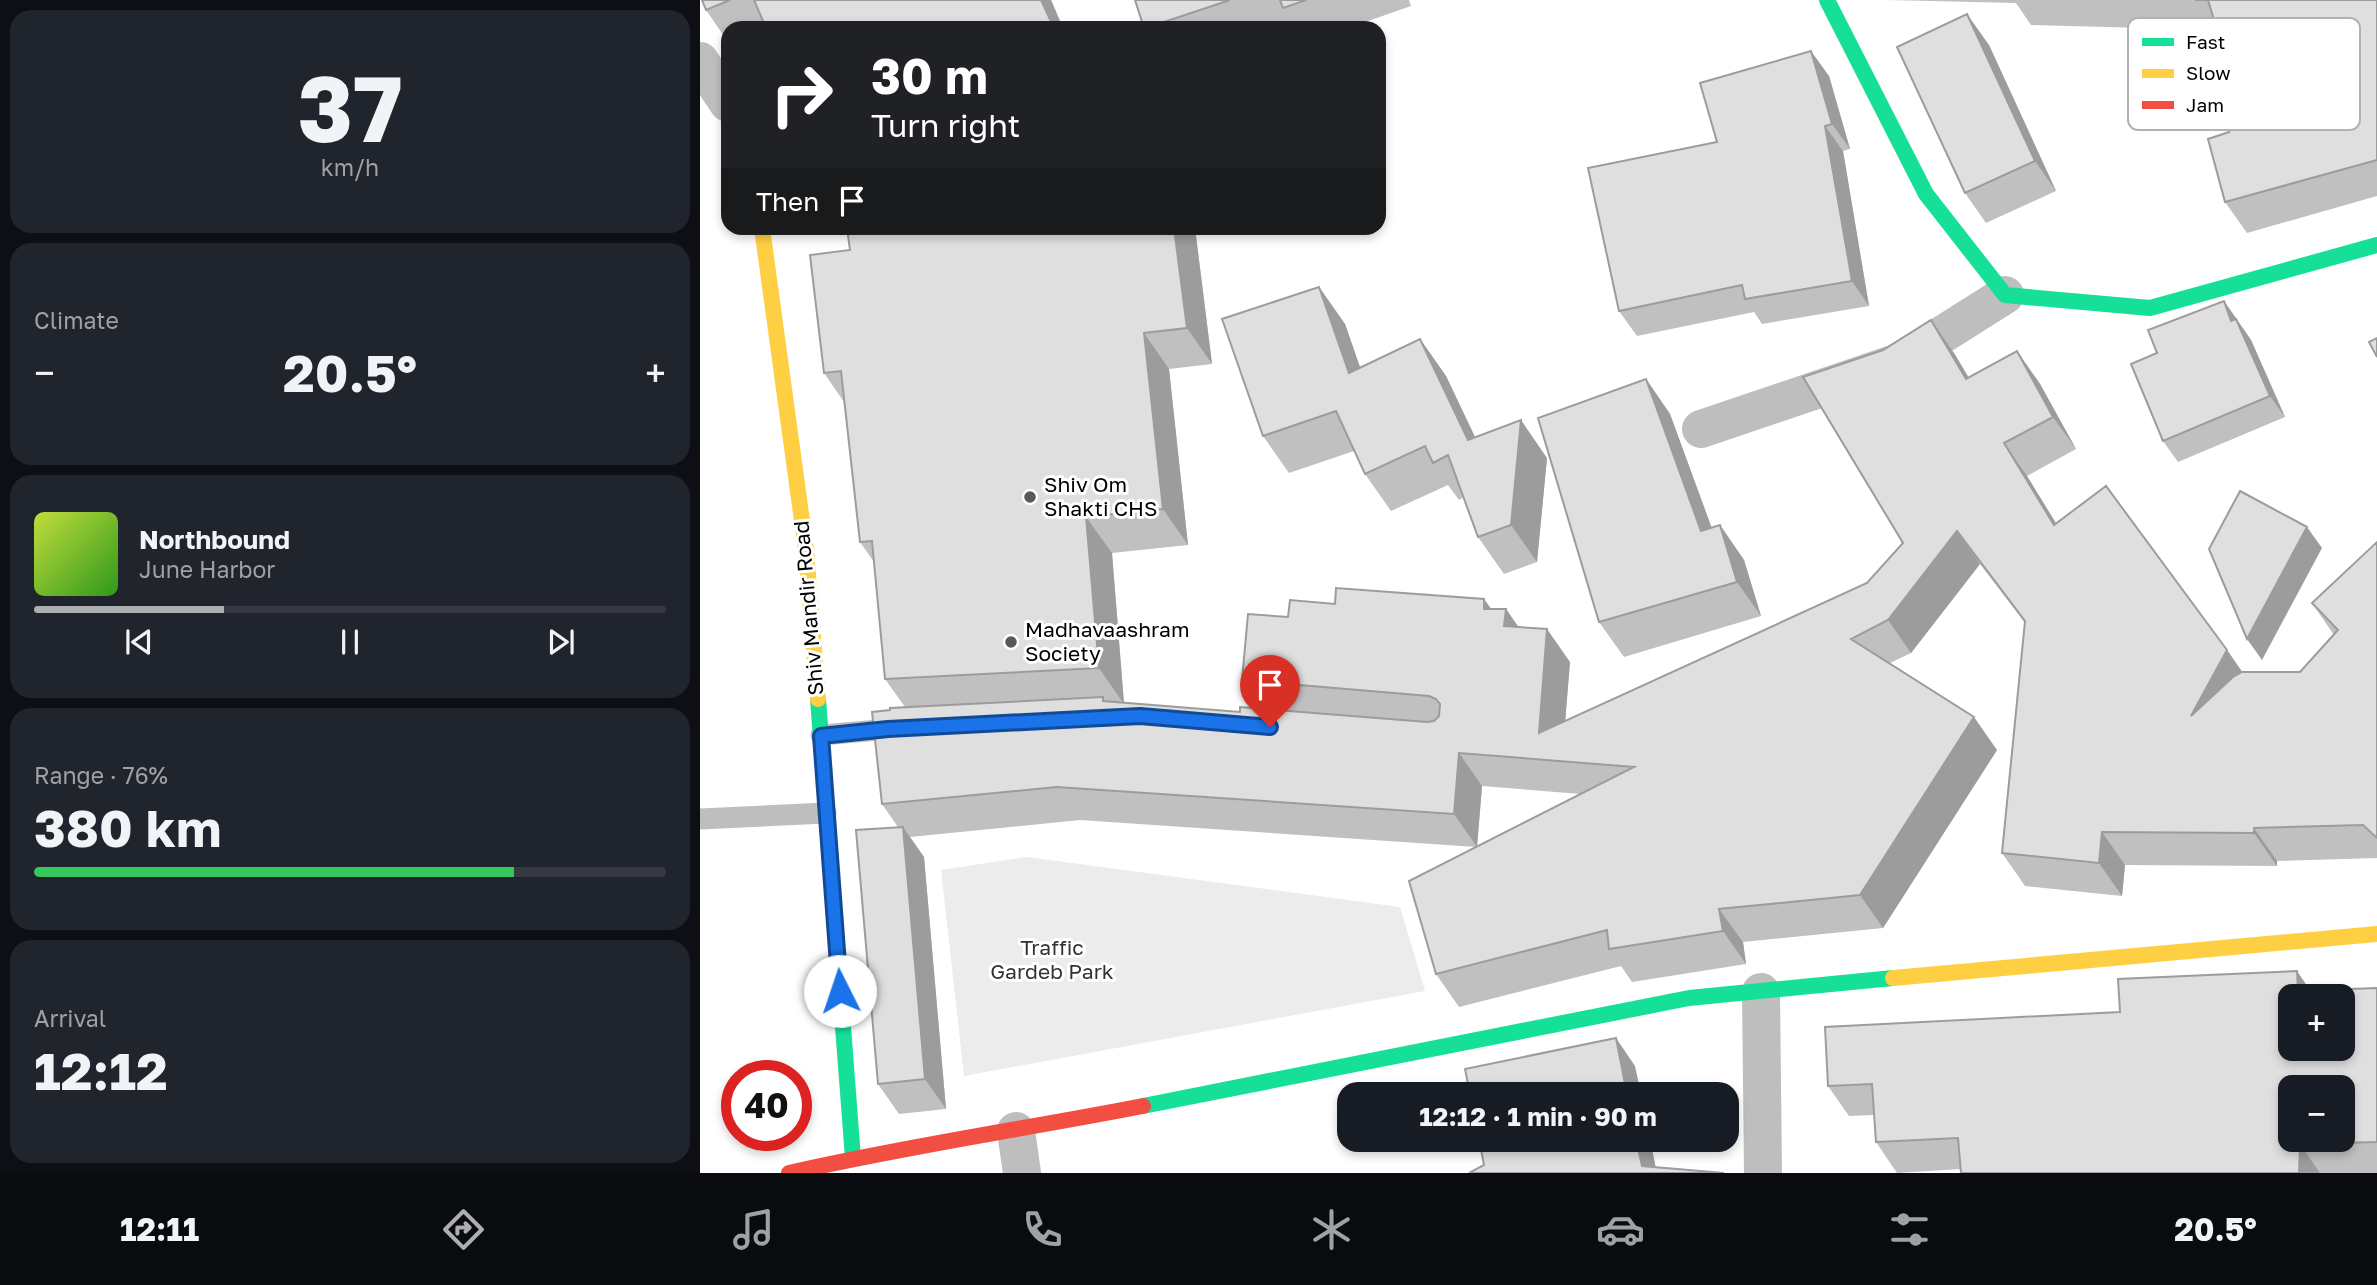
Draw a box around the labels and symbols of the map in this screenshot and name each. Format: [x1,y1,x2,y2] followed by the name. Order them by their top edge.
[2128,18,2360,130] legend
[2186,30,2225,53] text: Fast
[2186,61,2231,84] text: Slow
[2186,93,2224,116] text: Jam
[1044,471,1157,521] place label: Shiv Om Shakti CHS
[1022,489,1038,505] marker: Shiv Om Shakti CHS
[787,520,829,697] street label: Shiv Mandir Road
[1025,616,1190,666] place label: Madhavaashram Society
[1003,634,1019,650] marker: Madhavaashram Society
[1240,655,1300,727] pin
[990,934,1114,984] park label: Traffic Gardeb Park
[803,954,877,1028] position arrow
[721,1060,812,1151] speed limit sign: 40

